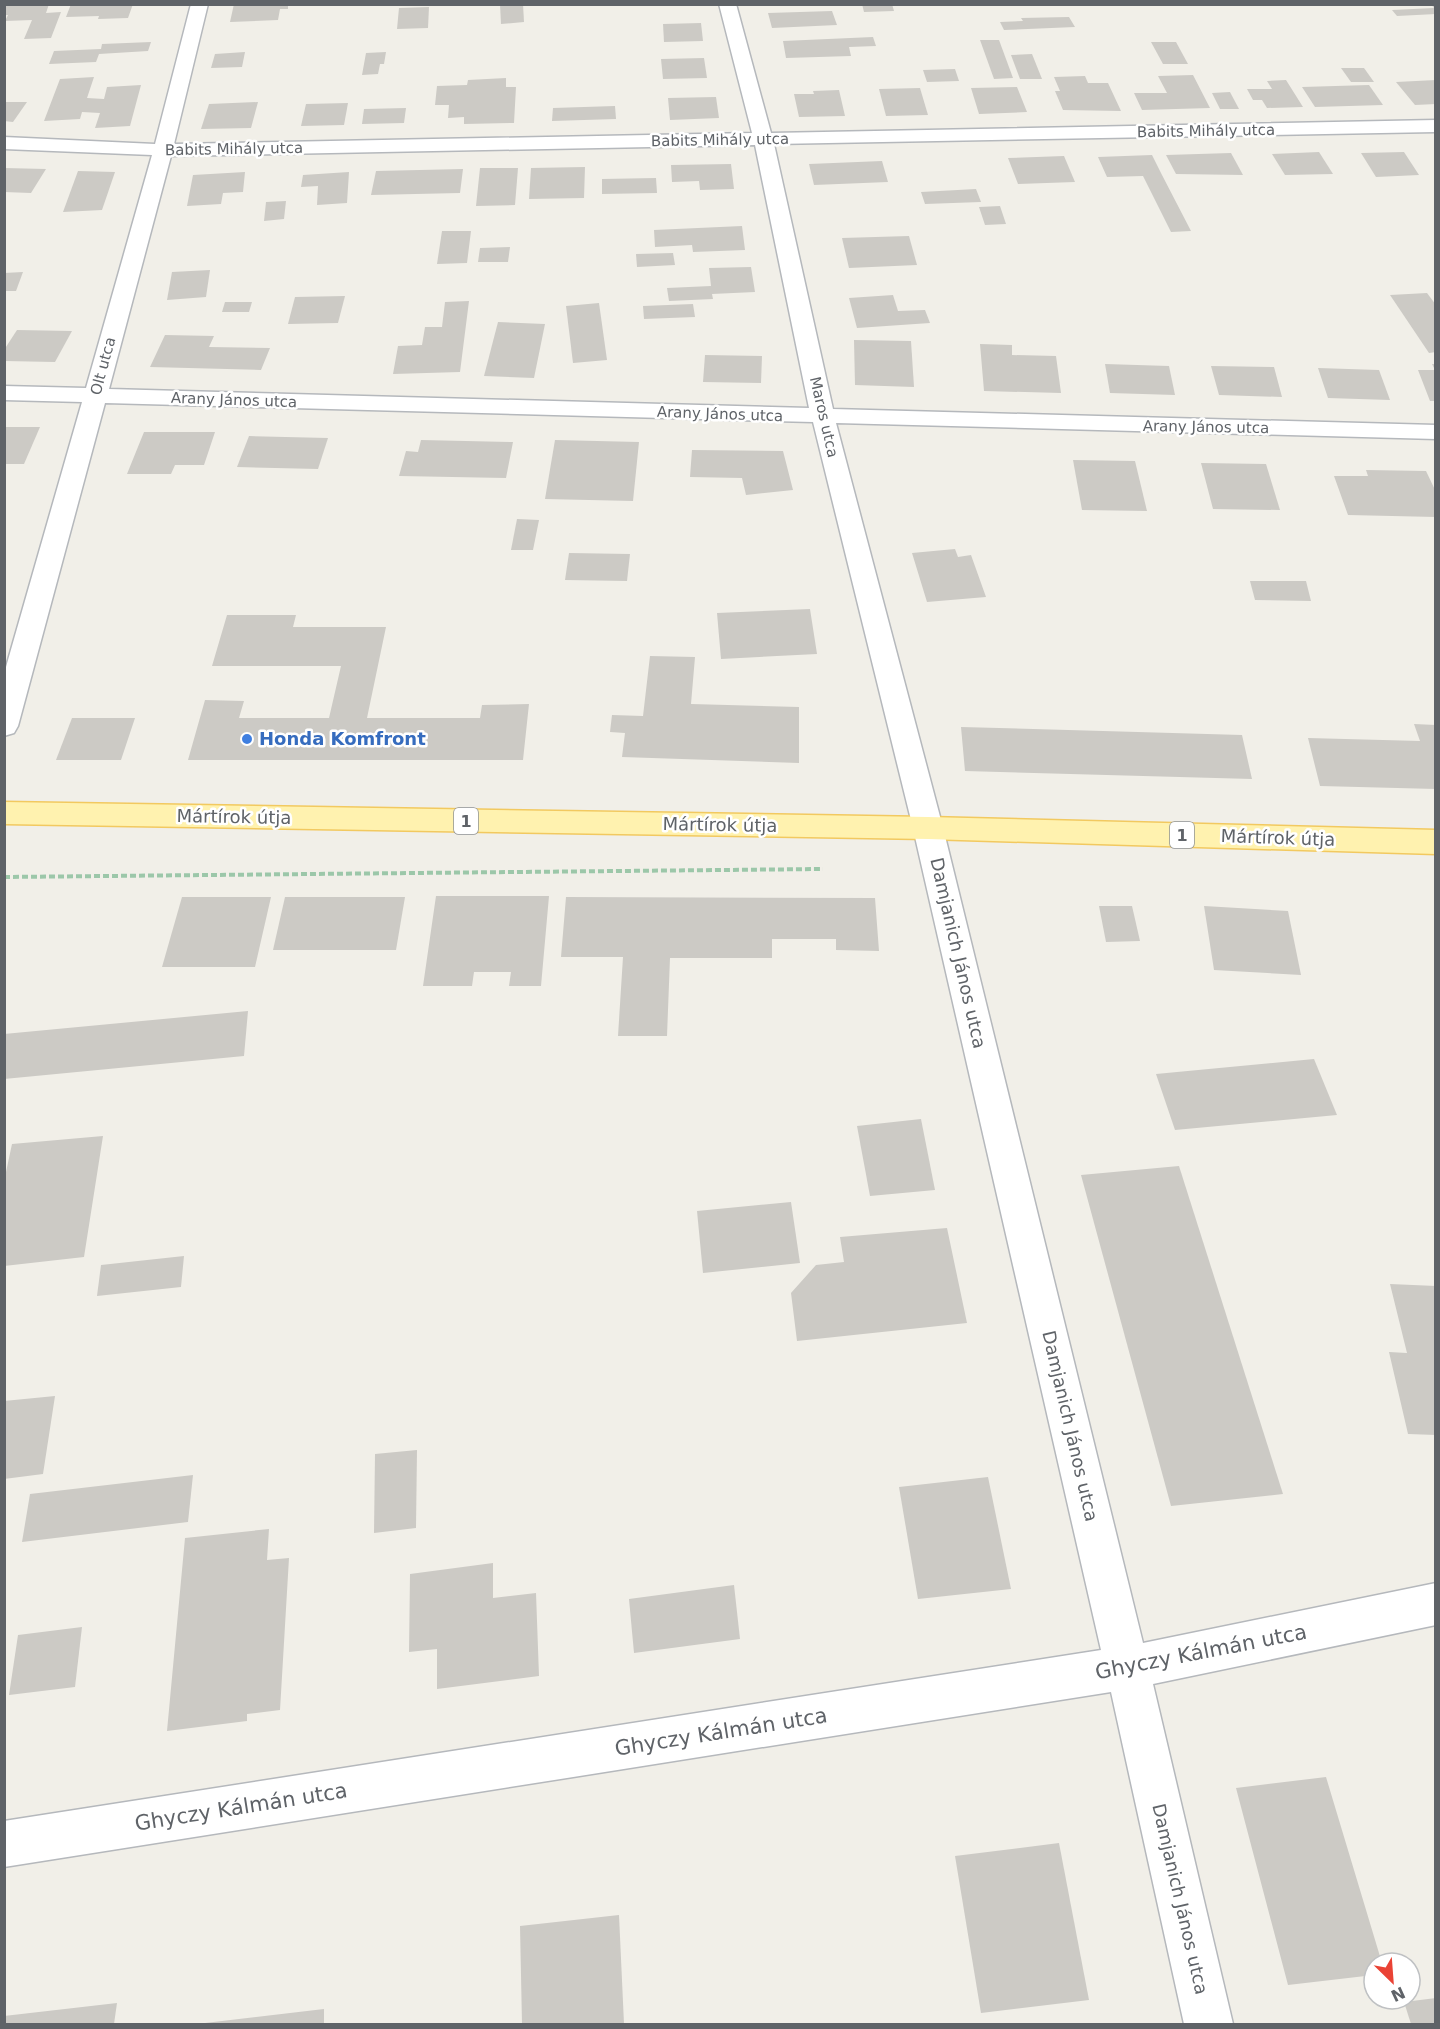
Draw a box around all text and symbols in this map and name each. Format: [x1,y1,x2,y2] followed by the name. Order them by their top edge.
[1137,121,1275,141] street label: Babits Mihály utca
[651,130,789,150] street label: Babits Mihály utca
[165,139,303,159] street label: Babits Mihály utca
[87,335,119,397] street label: Olt utca
[806,375,842,459] street label: Maros utca
[170,389,298,411] street label: Arany János utca
[656,403,784,425] street label: Arany János utca
[1143,417,1269,437] street label: Arany János utca
[259,728,426,749] place label: Honda Komfront
[240,732,254,746] marker: Honda Komfront
[176,805,292,828] street label: Mártírok útja
[454,808,478,834] road number: 1
[662,813,778,836] street label: Mártírok útja
[1170,822,1194,848] road number: 1
[1220,825,1336,850] street label: Mártírok útja
[926,855,991,1050] street label: Damjanich János utca
[1038,1328,1103,1523] street label: Damjanich János utca
[1093,1620,1309,1684] street label: Ghyczy Kálmán utca
[613,1703,829,1761] street label: Ghyczy Kálmán utca
[133,1778,349,1836] street label: Ghyczy Kálmán utca
[1148,1801,1213,1996] street label: Damjanich János utca
[1362,1951,1422,2011] north arrow
[1388,1983,1408,2006] text: N

